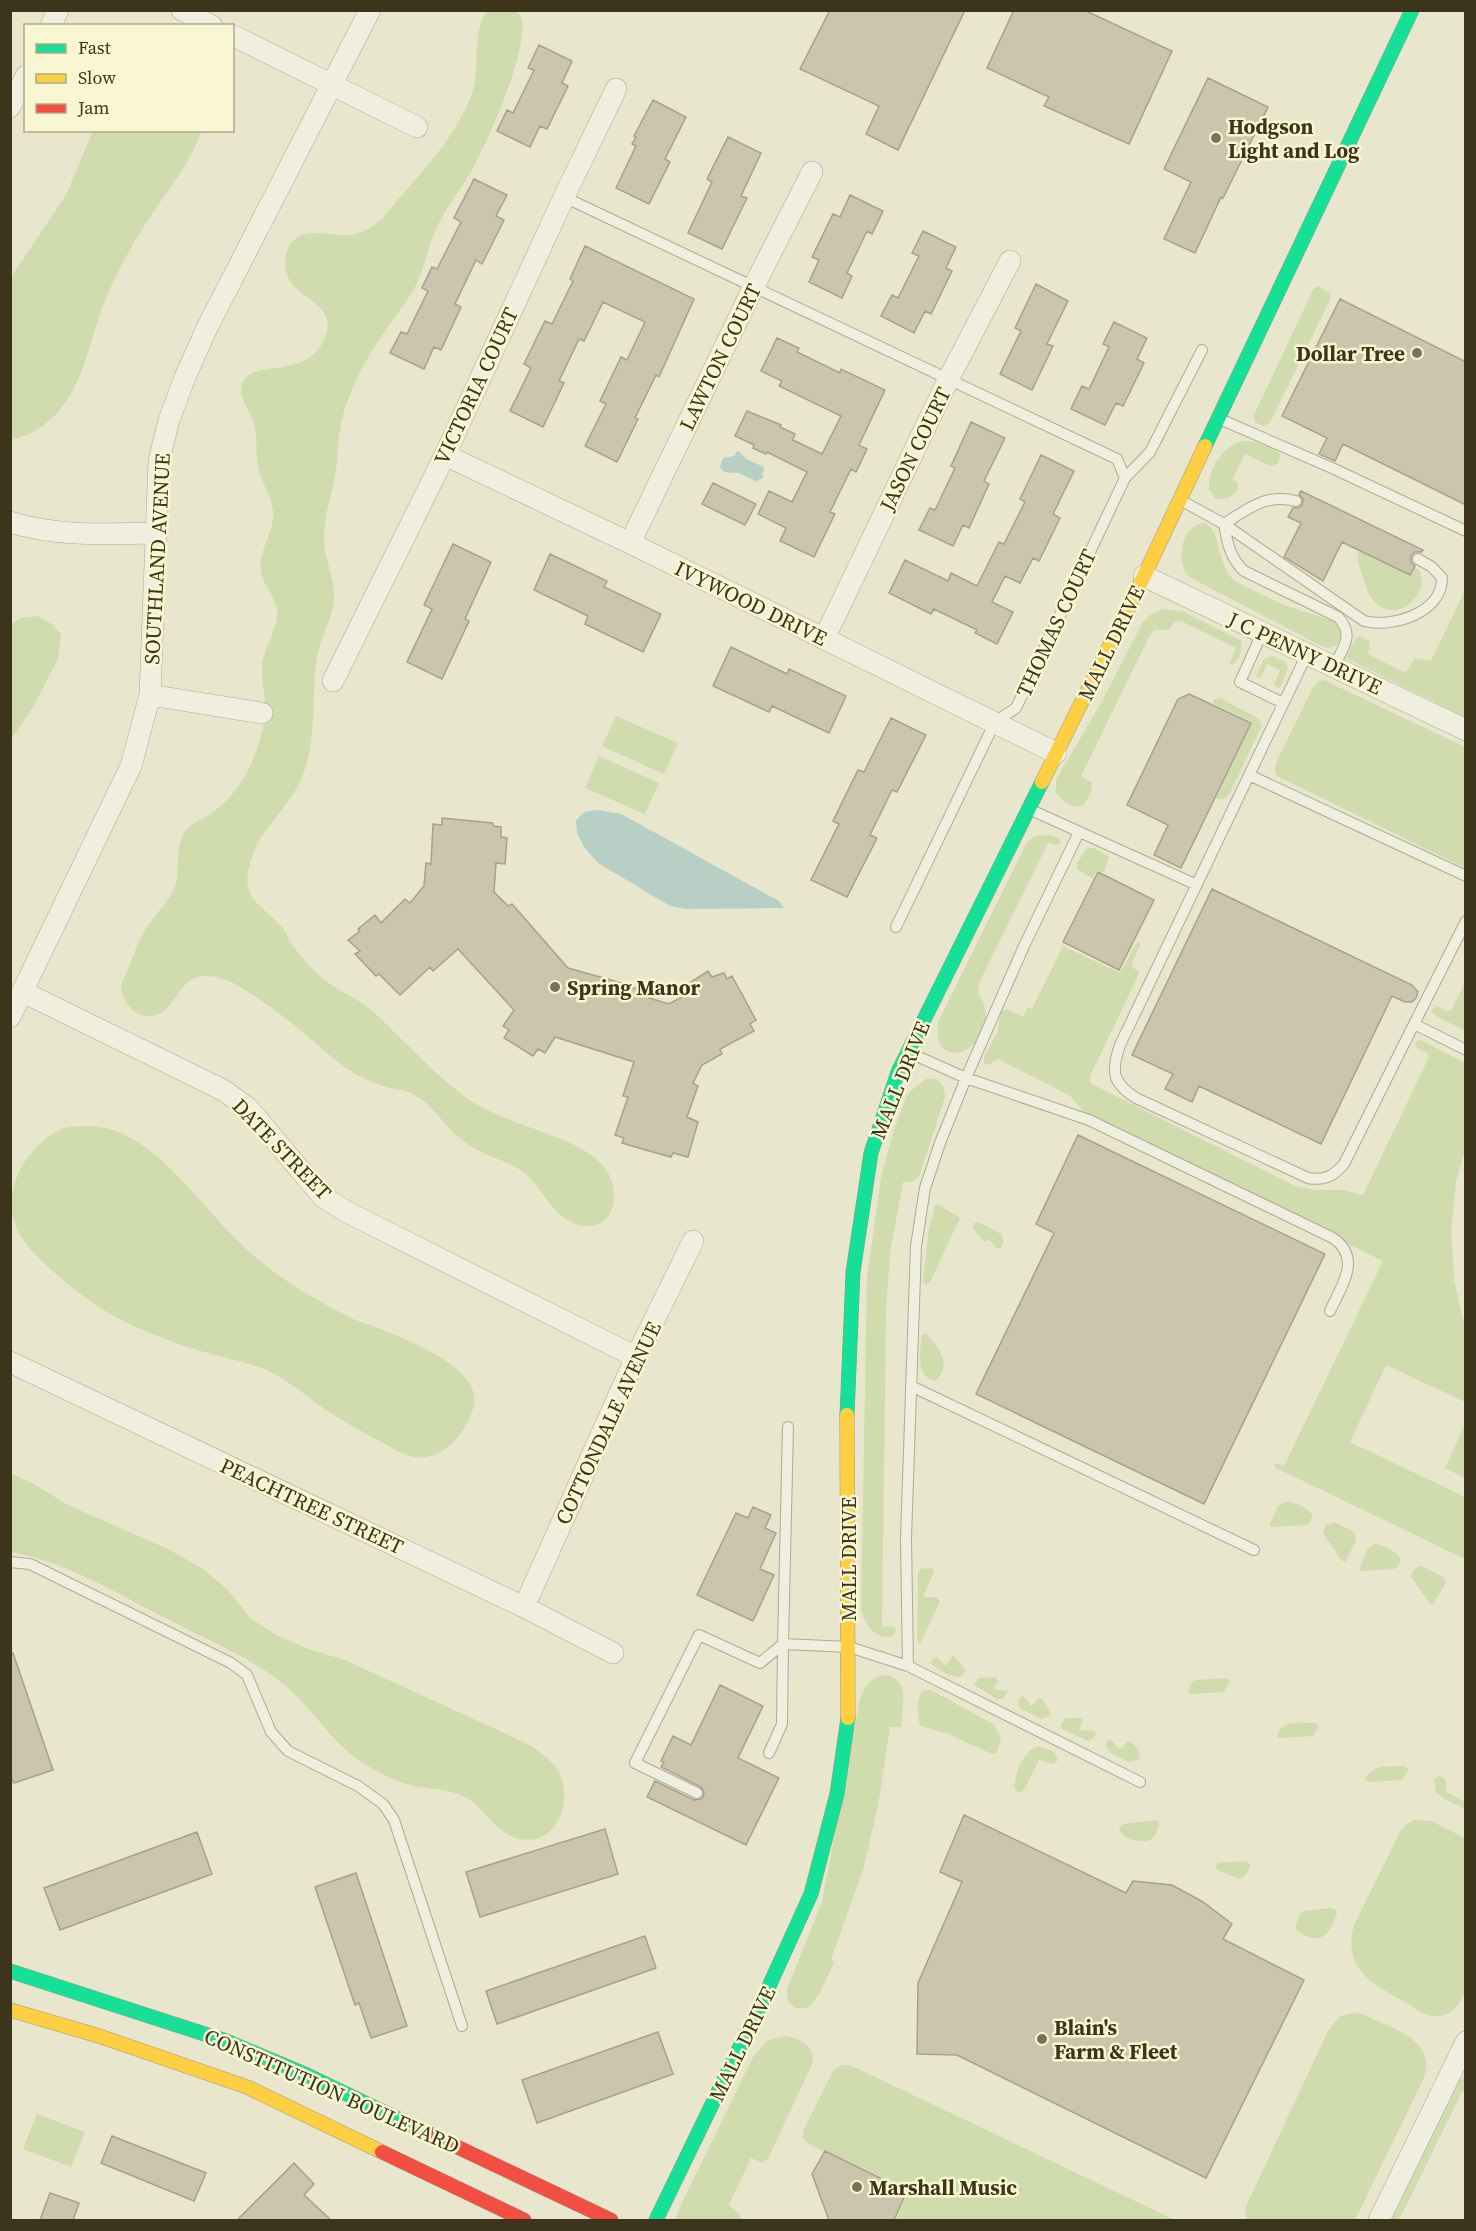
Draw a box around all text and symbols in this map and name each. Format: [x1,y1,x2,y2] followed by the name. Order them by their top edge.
[24,24,234,132] legend
[78,35,111,60] text: Fast
[78,65,116,90] text: Slow
[77,95,110,120] text: Jam
[1228,112,1360,165] place label: Hodgson Light and Log
[1209,131,1223,145] marker: Hodgson Light and Log
[672,278,768,435] street label: LAWTON COURT
[427,303,525,469] street label: VICTORIA COURT
[1296,339,1405,368] place label: Dollar Tree
[1410,346,1424,360] marker: Dollar Tree
[872,382,958,517] street label: JASON COURT
[137,453,177,665] street label: SOUTHLAND AVENUE
[1009,544,1103,702] street label: THOMAS COURT
[670,554,832,652] street label: IVYWOOD DRIVE
[1071,581,1151,705] street label: MALL DRIVE
[1222,604,1387,701] street label: J C PENNY DRIVE
[567,973,701,1002] place label: Spring Manor
[548,980,562,994] marker: Spring Manor
[863,1017,937,1143] street label: MALL DRIVE
[226,1092,338,1207] street label: DATE STREET
[548,1317,668,1529] street label: COTTONDALE AVENUE
[216,1451,409,1561] street label: PEACHTREE STREET
[834,1497,863,1621] street label: MALL DRIVE
[702,1982,782,2106] street label: MALL DRIVE
[1054,2013,1178,2066] place label: Blain's Farm & Fleet
[200,2021,464,2161] street label: CONSTITUTION BOULEVARD
[1035,2032,1049,2046] marker: Blain's Farm & Fleet
[869,2173,1017,2202] place label: Marshall Music
[850,2180,864,2194] marker: Marshall Music

